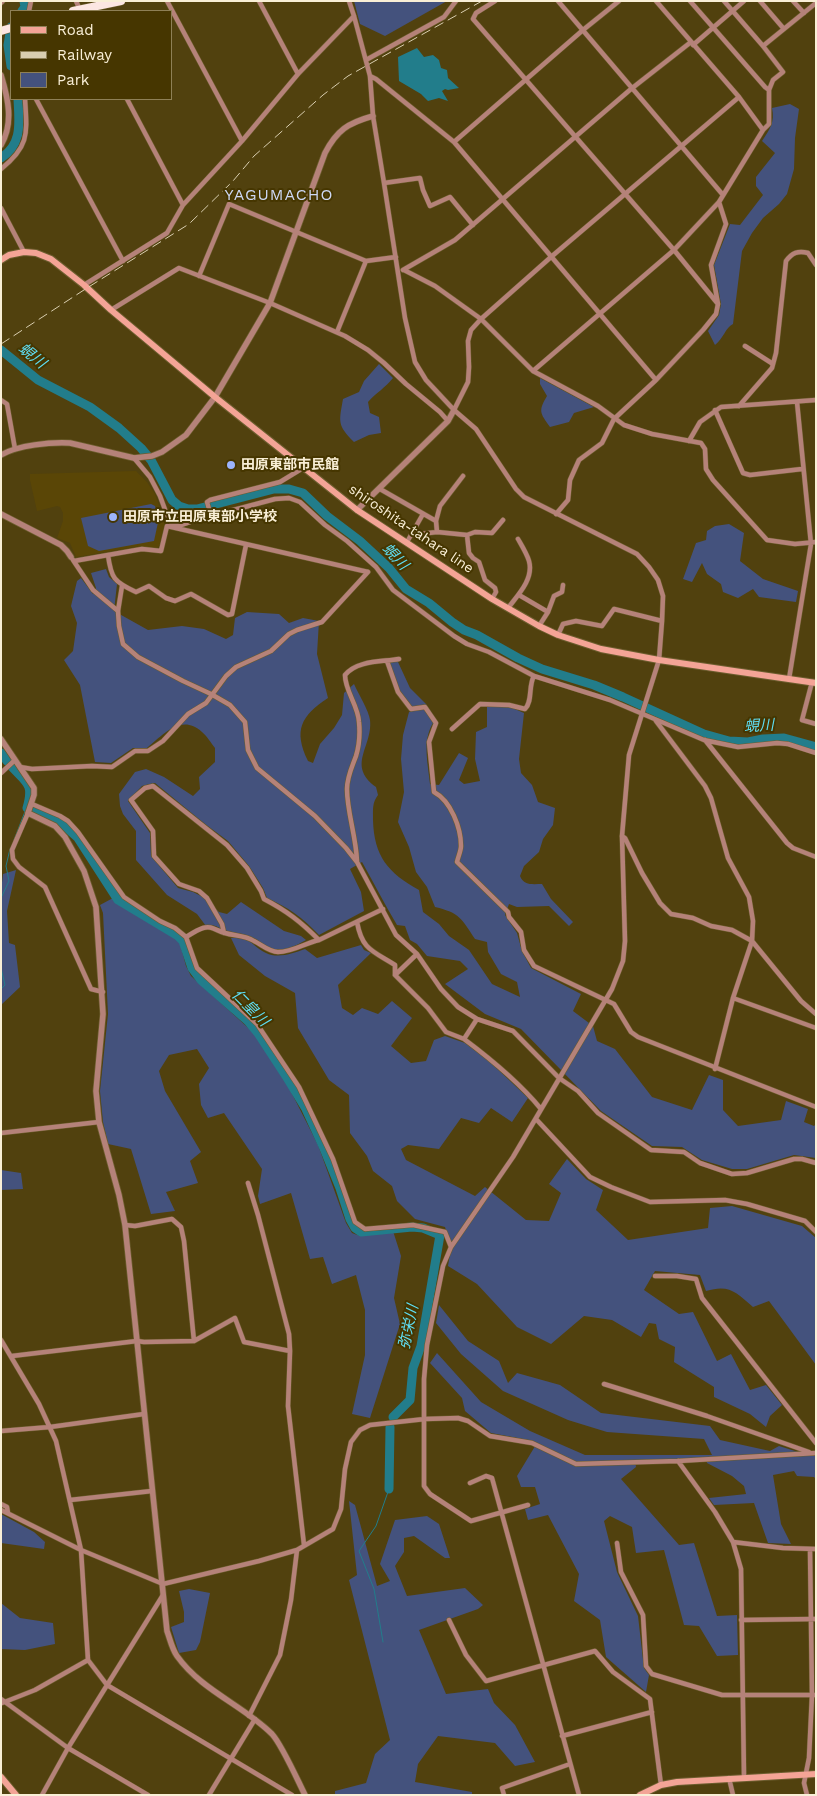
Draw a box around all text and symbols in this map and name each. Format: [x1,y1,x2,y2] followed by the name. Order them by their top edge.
[10,10,172,100] legend
[57,21,94,39] text: Road
[57,46,112,64] text: Railway
[57,71,89,89] text: Park
[223,185,335,205] district label: YAGUMACHO
[15,340,49,372] water label: 蜆川
[241,457,339,473] place label: 田原東部市民館
[225,459,237,471] marker: 田原東部市民館
[345,481,477,577] street label: shiroshita-tahara line
[123,509,277,525] place label: 田原市立田原東部小学校
[107,511,119,523] marker: 田原市立田原東部小学校
[378,540,412,574] water label: 蜆川
[744,716,774,736] water label: 蜆川
[228,986,272,1030] water label: 仁皇川
[396,1303,422,1351] water label: 弥栄川

